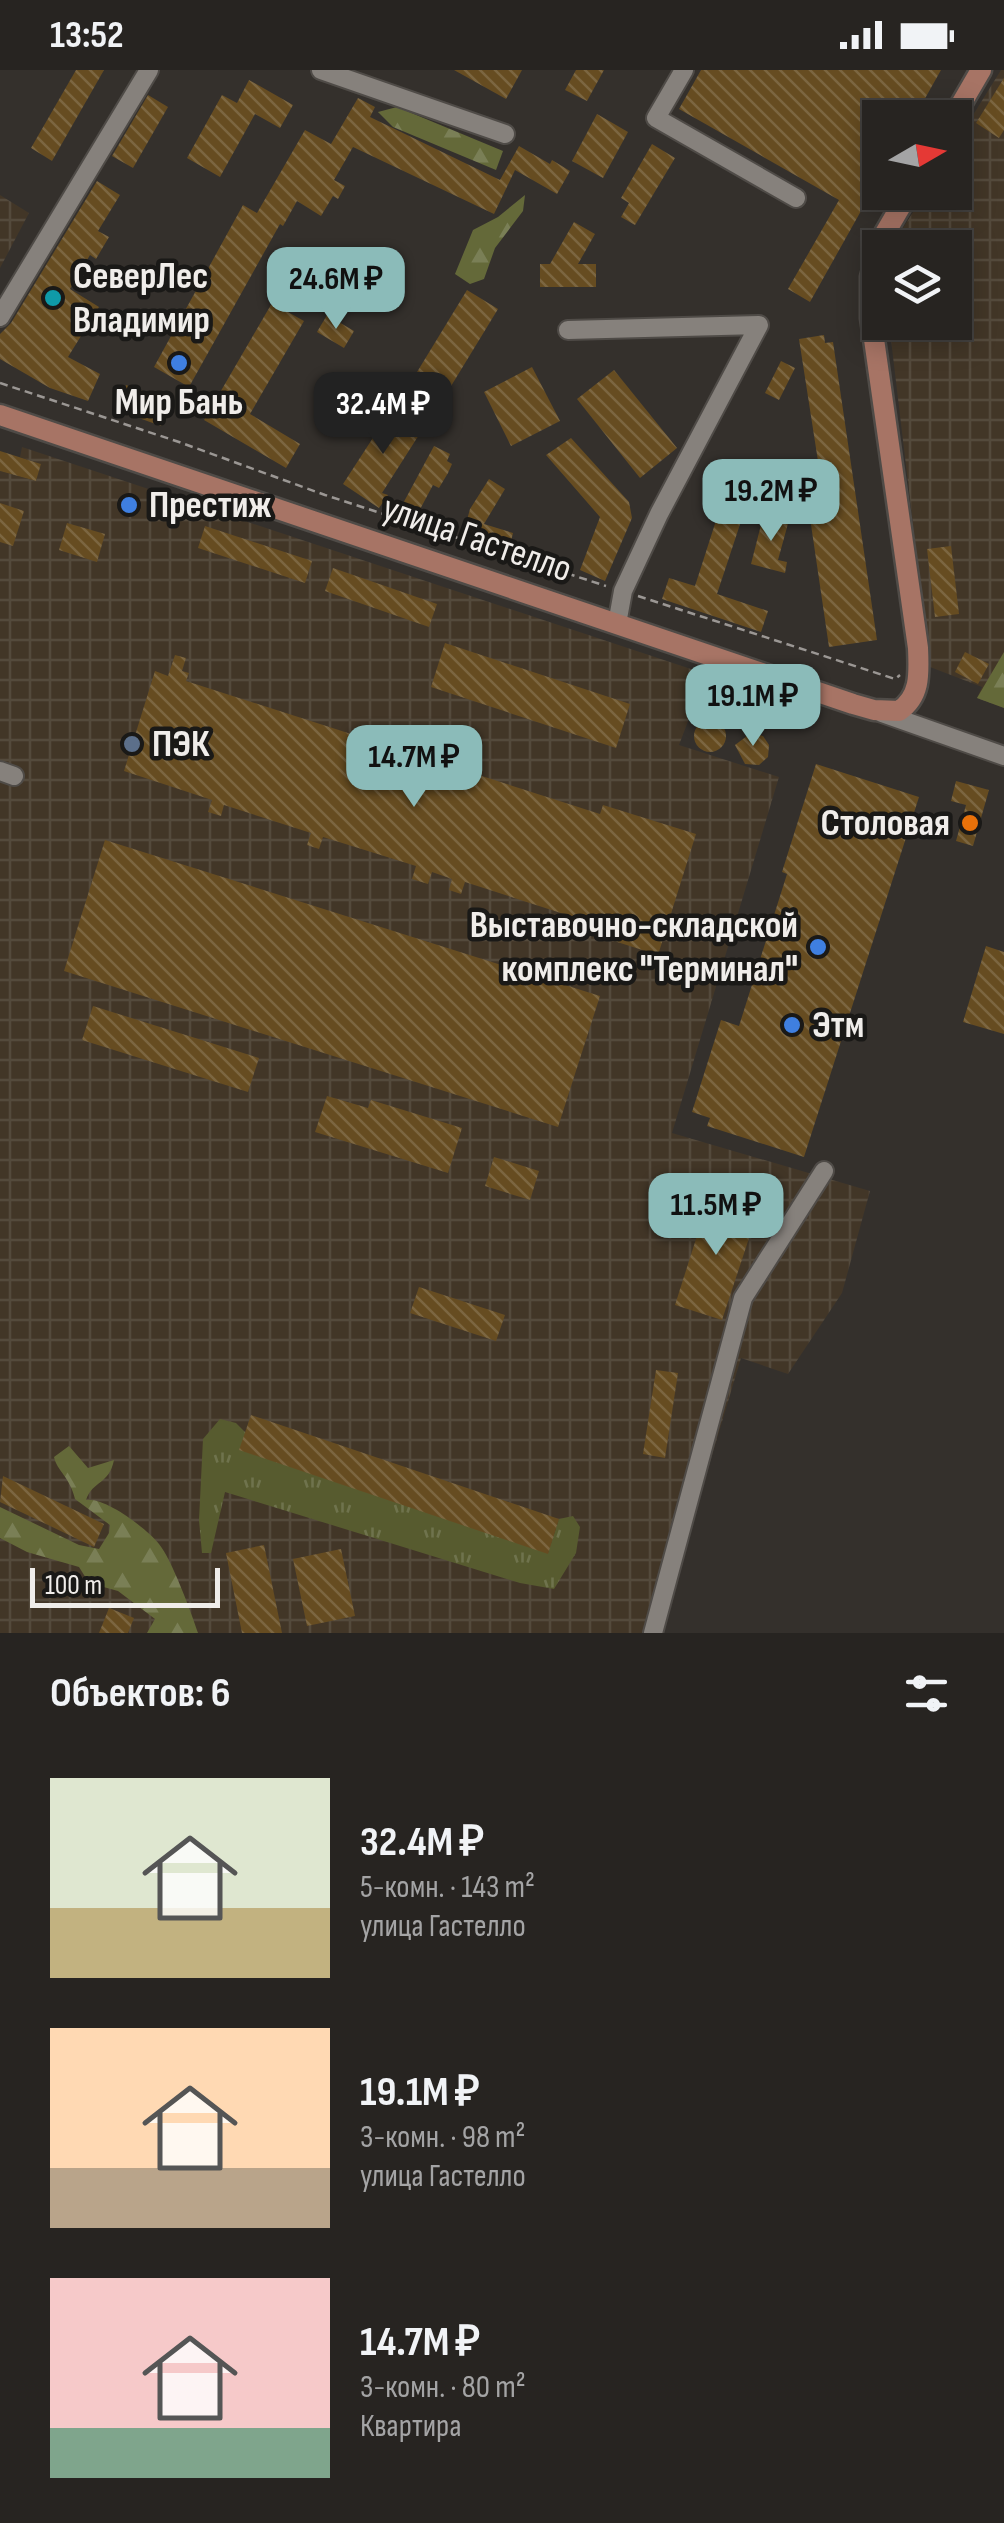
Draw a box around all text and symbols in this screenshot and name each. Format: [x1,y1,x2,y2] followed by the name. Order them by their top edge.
[50,13,124,58] text: 13:52
[862,100,972,210] north arrow
[862,100,972,340] map controls
[862,230,972,340] button: layers
[244,247,428,332] pin: 24.6M ₽
[73,254,210,343] place label: СеверЛес Владимир
[289,260,383,299] text: 24.6M ₽
[42,287,64,309] marker: СеверЛес Владимир
[168,352,190,374] marker: Мир Бань
[291,372,475,457] pin: 32.4M ₽
[115,380,243,425] place label: Мир Бань
[336,385,430,424] text: 32.4M ₽
[679,459,863,544] pin: 19.2M ₽
[724,472,818,511] text: 19.2M ₽
[149,483,271,528] place label: Престиж
[377,486,577,592] street label: улица Гастелло
[118,494,140,516] marker: Престиж
[661,664,845,749] pin: 19.1M ₽
[707,677,799,716] text: 19.1M ₽
[152,722,210,767] place label: ПЭК
[322,725,506,810] pin: 14.7M ₽
[121,733,143,755] marker: ПЭК
[368,738,460,777] text: 14.7M ₽
[821,801,950,846] place label: Столовая
[959,812,981,834] marker: Столовая
[470,903,798,992] place label: Выставочно-складской комплекс "Терминал"
[807,936,829,958] marker: Выставочно-складской комплекс "Терминал"
[812,1003,864,1048] place label: Этм
[781,1014,803,1036] marker: Этм
[624,1173,808,1258] pin: 11.5M ₽
[670,1186,762,1225] text: 11.5M ₽
[30,1563,220,1608] scale bar
[45,1569,102,1602] text: 100 m
[899,1666,954,1721] icon: filters
[50,1668,230,1719] text: Объектов: 6
[360,1817,484,1868] text: 32.4M ₽
[130,1818,250,1938] icon: home
[360,1868,535,1907] text: 5-комн. · 143 m²
[360,1907,526,1946] text: улица Гастелло
[360,2067,480,2118] text: 19.1M ₽
[130,2068,250,2188] icon: home
[360,2118,526,2157] text: 3-комн. · 98 m²
[360,2157,526,2196] text: улица Гастелло
[360,2317,480,2368] text: 14.7M ₽
[130,2318,250,2438] icon: home
[360,2368,526,2407] text: 3-комн. · 80 m²
[360,2407,462,2446] text: Квартира

